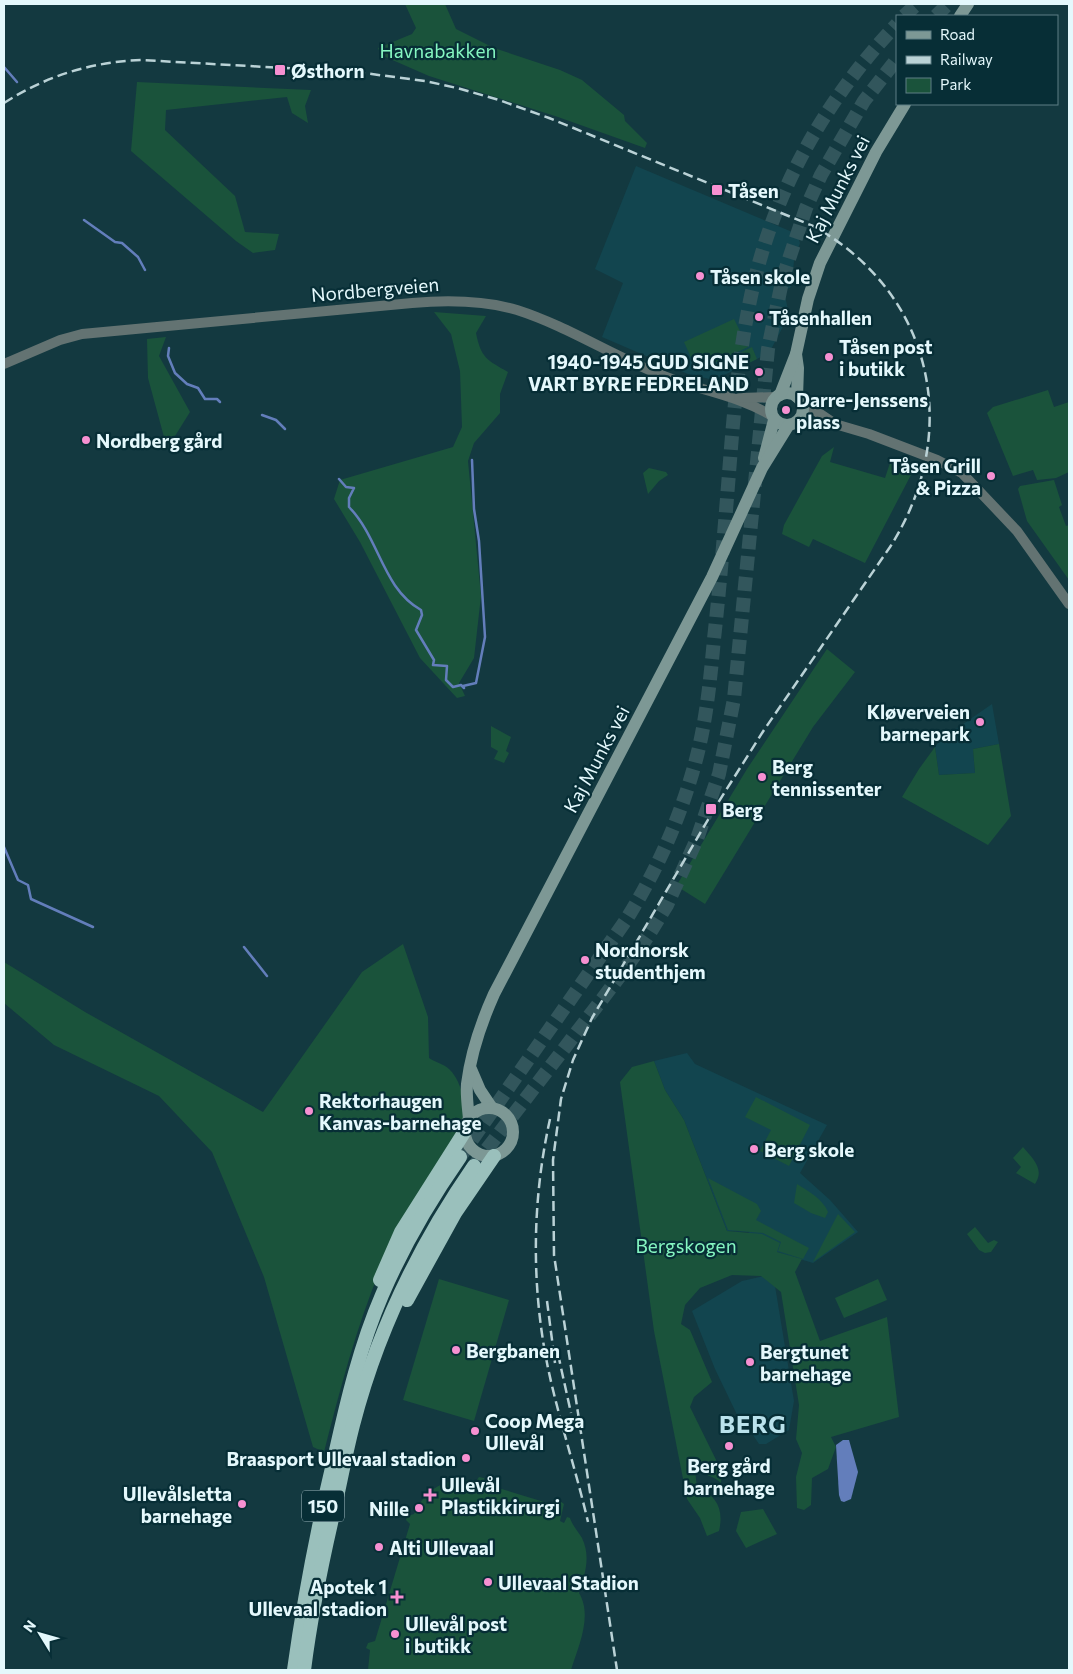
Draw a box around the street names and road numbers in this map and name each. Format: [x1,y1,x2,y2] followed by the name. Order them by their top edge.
[800,131,874,247] street label: Kaj Munks vei
[310,272,440,306] street label: Nordbergveien
[558,702,634,816] street label: Kaj Munks vei
[302,1490,344,1522] road number: 150

